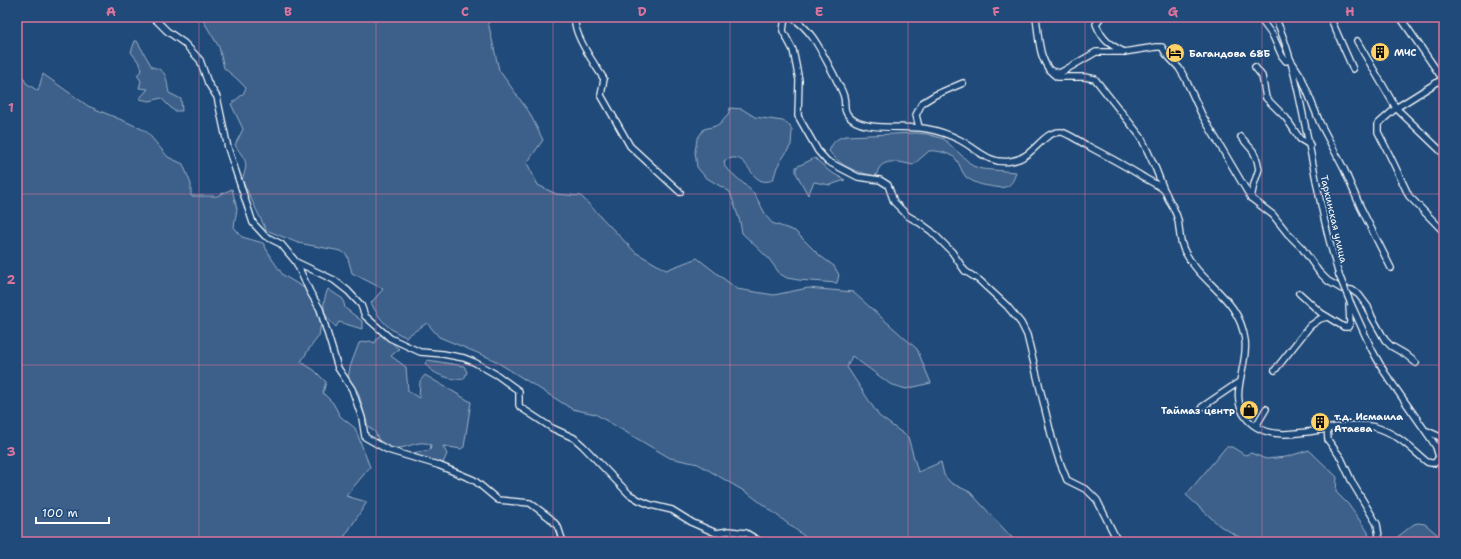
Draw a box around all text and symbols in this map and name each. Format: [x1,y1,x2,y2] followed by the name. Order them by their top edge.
[106,3,116,20] text: A
[284,3,292,20] text: B
[461,3,469,20] text: C
[637,3,647,20] text: D
[815,3,824,20] text: E
[992,3,1000,20] text: F
[1168,3,1179,20] text: G
[1345,3,1355,20] text: H
[1369,41,1391,63] building icon: МЧС
[1164,42,1186,64] hotel icon: Багандова 68Б
[1394,46,1417,59] place label: МЧС
[1189,47,1271,60] place label: Багандова 68Б
[8,99,14,116] text: 1
[1318,174,1351,265] street label: Таркинская улица
[6,271,16,288] text: 2
[1238,399,1260,421] shop icon: Таймаз центр
[1161,404,1235,417] place label: Таймаз центр
[1334,410,1403,435] place label: т.д. Исмаила Атаева
[1309,411,1331,433] building icon: т.д. Исмаила Атаева
[6,443,16,460] text: 3
[36,499,109,525] scale bar
[42,505,78,521] text: 100 m

